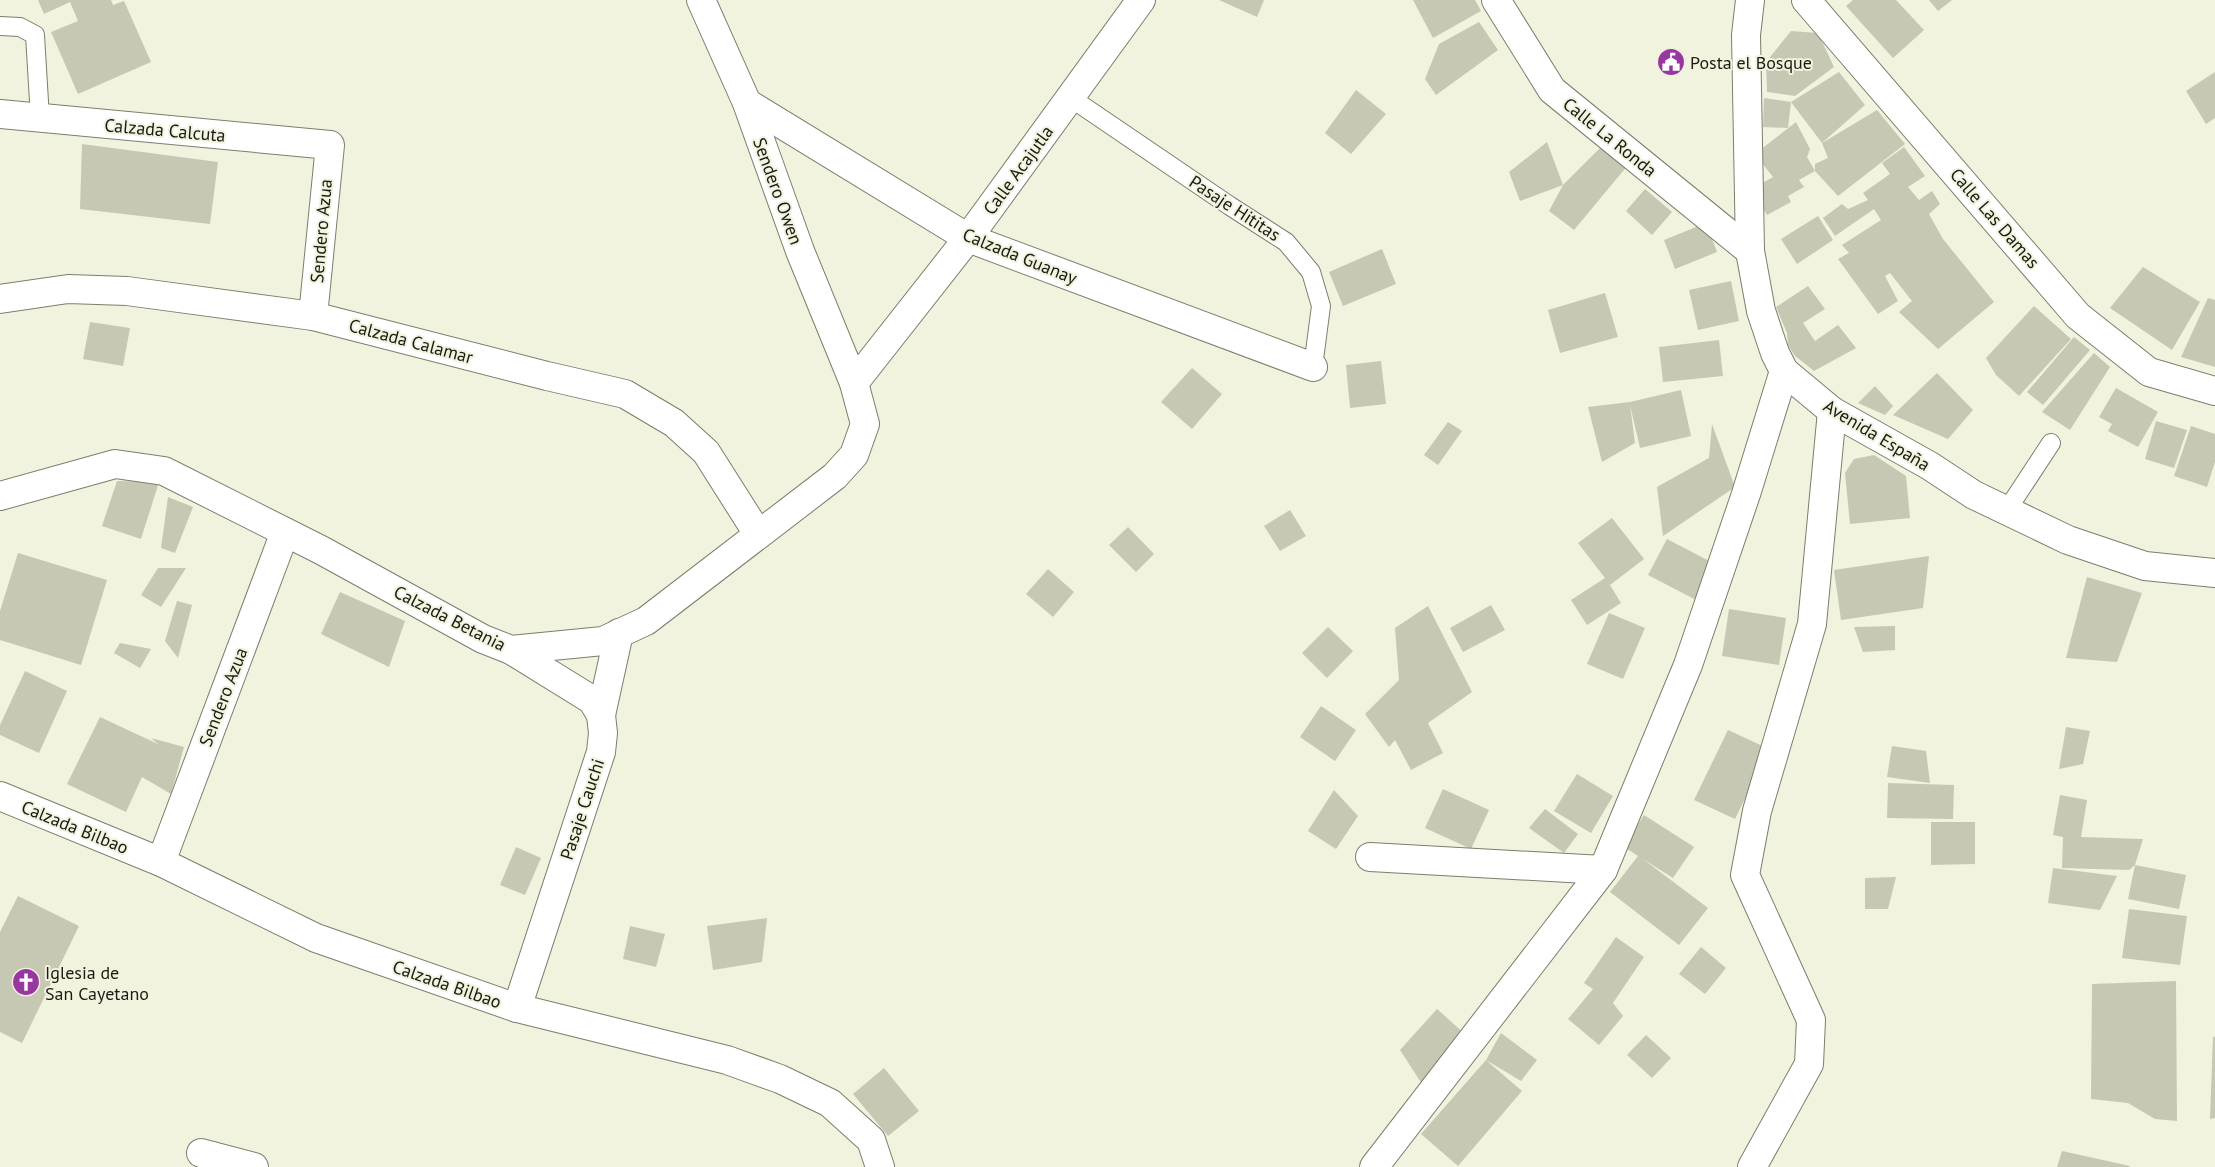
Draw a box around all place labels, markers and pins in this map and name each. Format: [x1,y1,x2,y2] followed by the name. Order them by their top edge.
[1656,47,1686,77] public building icon: Posta el Bosque
[1690,51,1812,74] place label: Posta el Bosque
[45,961,149,1005] place label: Iglesia de San Cayetano
[11,967,41,997] church icon: Iglesia de San Cayetano

